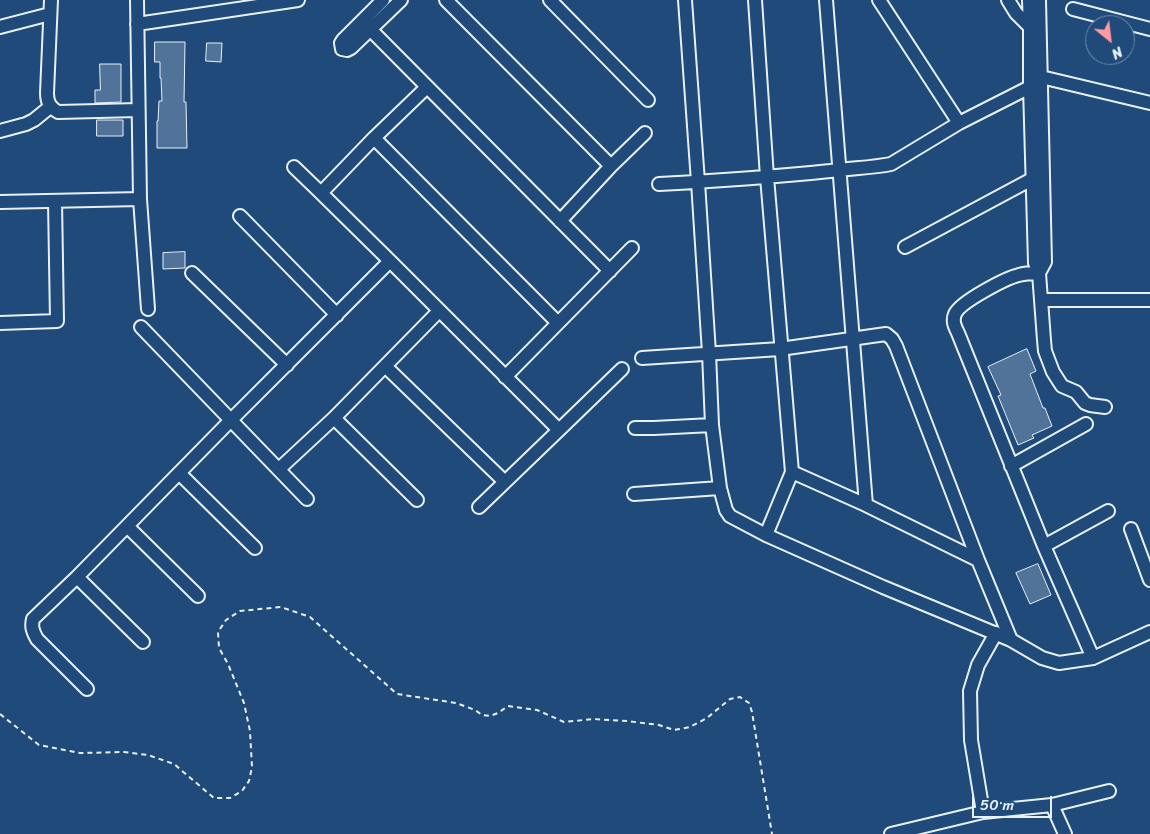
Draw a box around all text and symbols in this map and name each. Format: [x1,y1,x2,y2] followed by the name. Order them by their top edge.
[1085,15,1135,65] north arrow
[1107,39,1127,66] text: N
[975,786,1055,818] scale bar
[980,792,1014,818] text: 50 m

